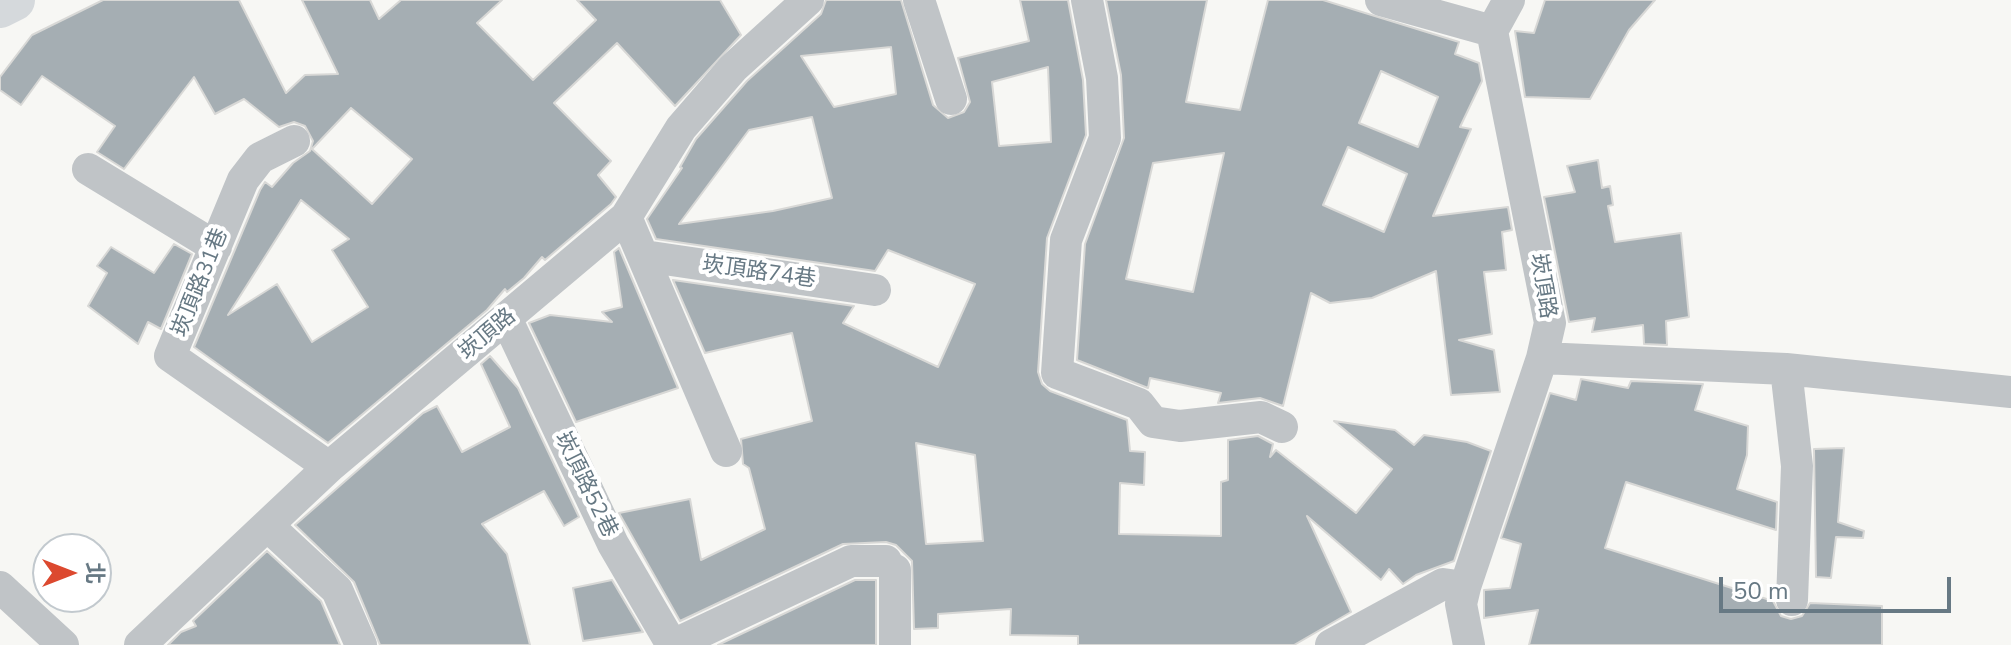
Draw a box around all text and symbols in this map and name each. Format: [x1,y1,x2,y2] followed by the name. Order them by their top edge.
[167,225,235,341] street label: 崁頂路31巷
[1524,251,1560,321] street label: 崁頂路
[701,252,817,294] street label: 崁頂路74巷
[454,304,522,366] street label: 崁頂路
[548,428,622,542] street label: 崁頂路52巷
[32,533,112,613] north arrow
[1723,561,1955,611] scale bar
[79,562,109,584] text: 北
[1733,575,1789,607] text: 50 m

